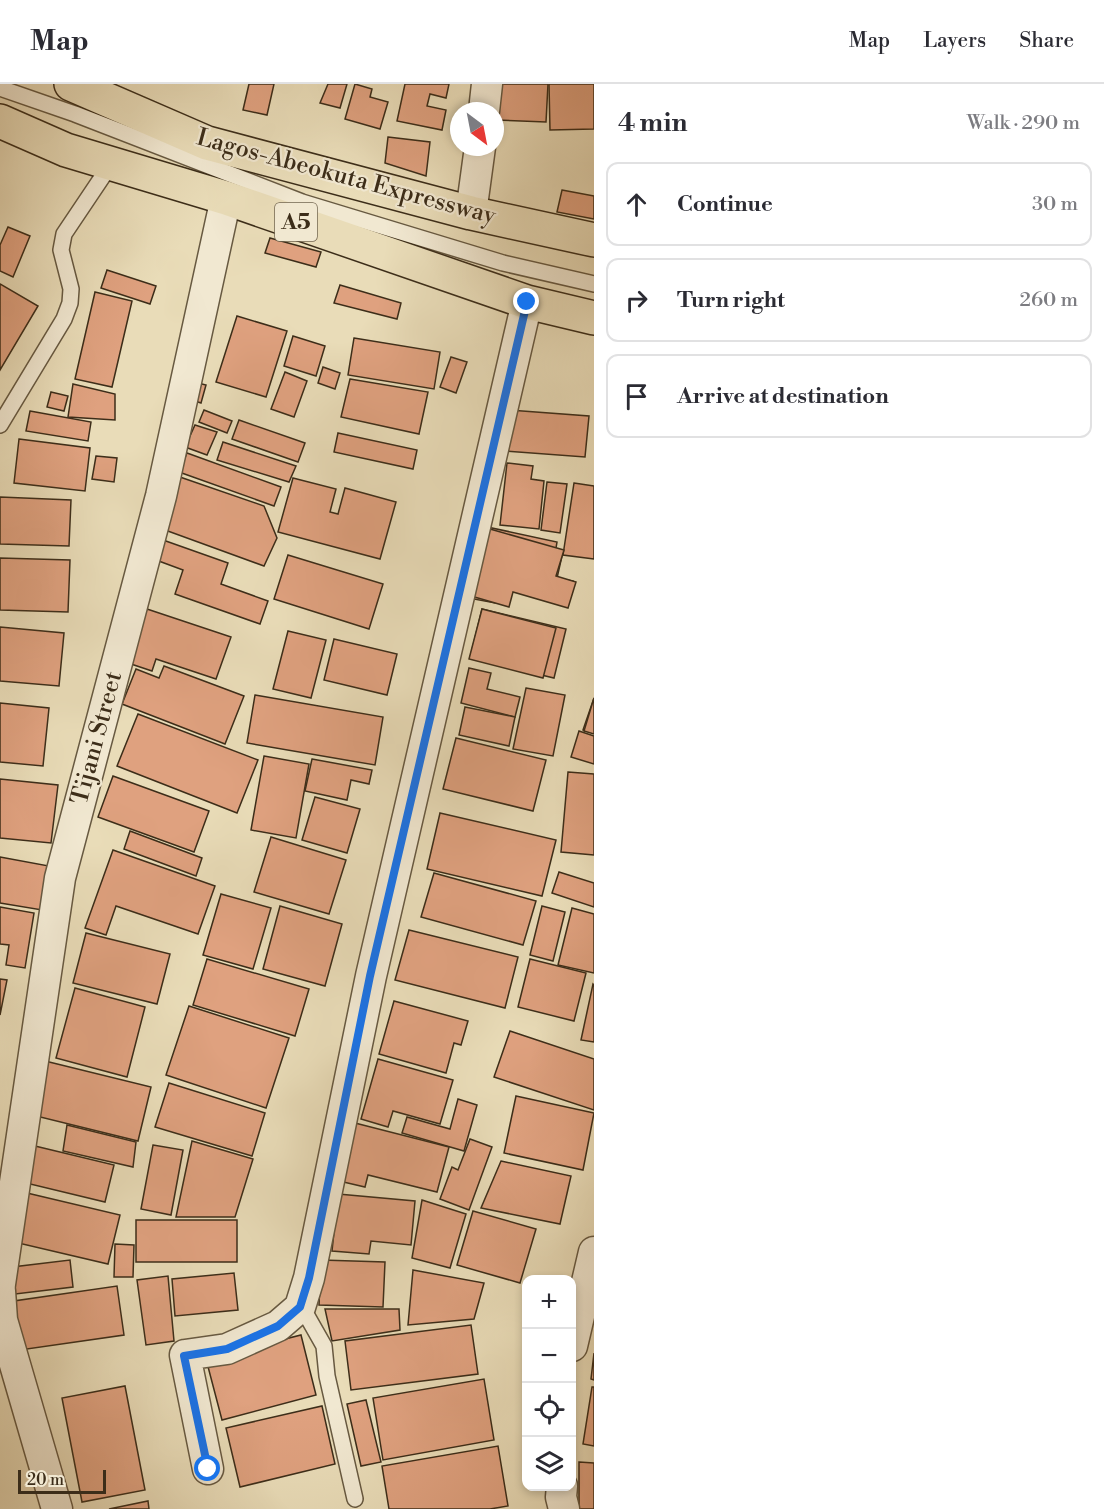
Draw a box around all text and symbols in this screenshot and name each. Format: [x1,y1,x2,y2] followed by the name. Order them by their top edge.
[30,24,89,59] text: Map
[849,28,890,54] text: Map
[923,28,986,54] text: Layers
[1019,28,1074,54] text: Share
[450,102,504,156] north arrow
[618,107,688,139] text: 4 min
[967,111,1080,136] text: Walk · 290 m
[193,123,499,232] street label: Lagos-Abeokuta Expressway
[620,188,653,221] icon: ahead
[677,191,773,218] text: Continue
[1032,192,1078,217] text: 30 m
[275,203,317,241] road number: A5
[620,284,653,317] icon: right
[677,287,785,314] text: Turn right
[513,288,539,314] route end
[1020,288,1078,313] text: 260 m
[620,380,653,413] icon: arrive
[677,383,889,410] text: Arrive at destination
[65,668,129,808] street label: Tijani Street
[522,1275,576,1491] map controls
[522,1275,576,1329] button: +
[522,1329,576,1383] button: −
[522,1383,576,1437] button: locate
[522,1437,576,1491] button: layers
[194,1455,220,1481] route start
[18,1467,106,1494] scale bar
[27,1470,64,1490] text: 20 m

